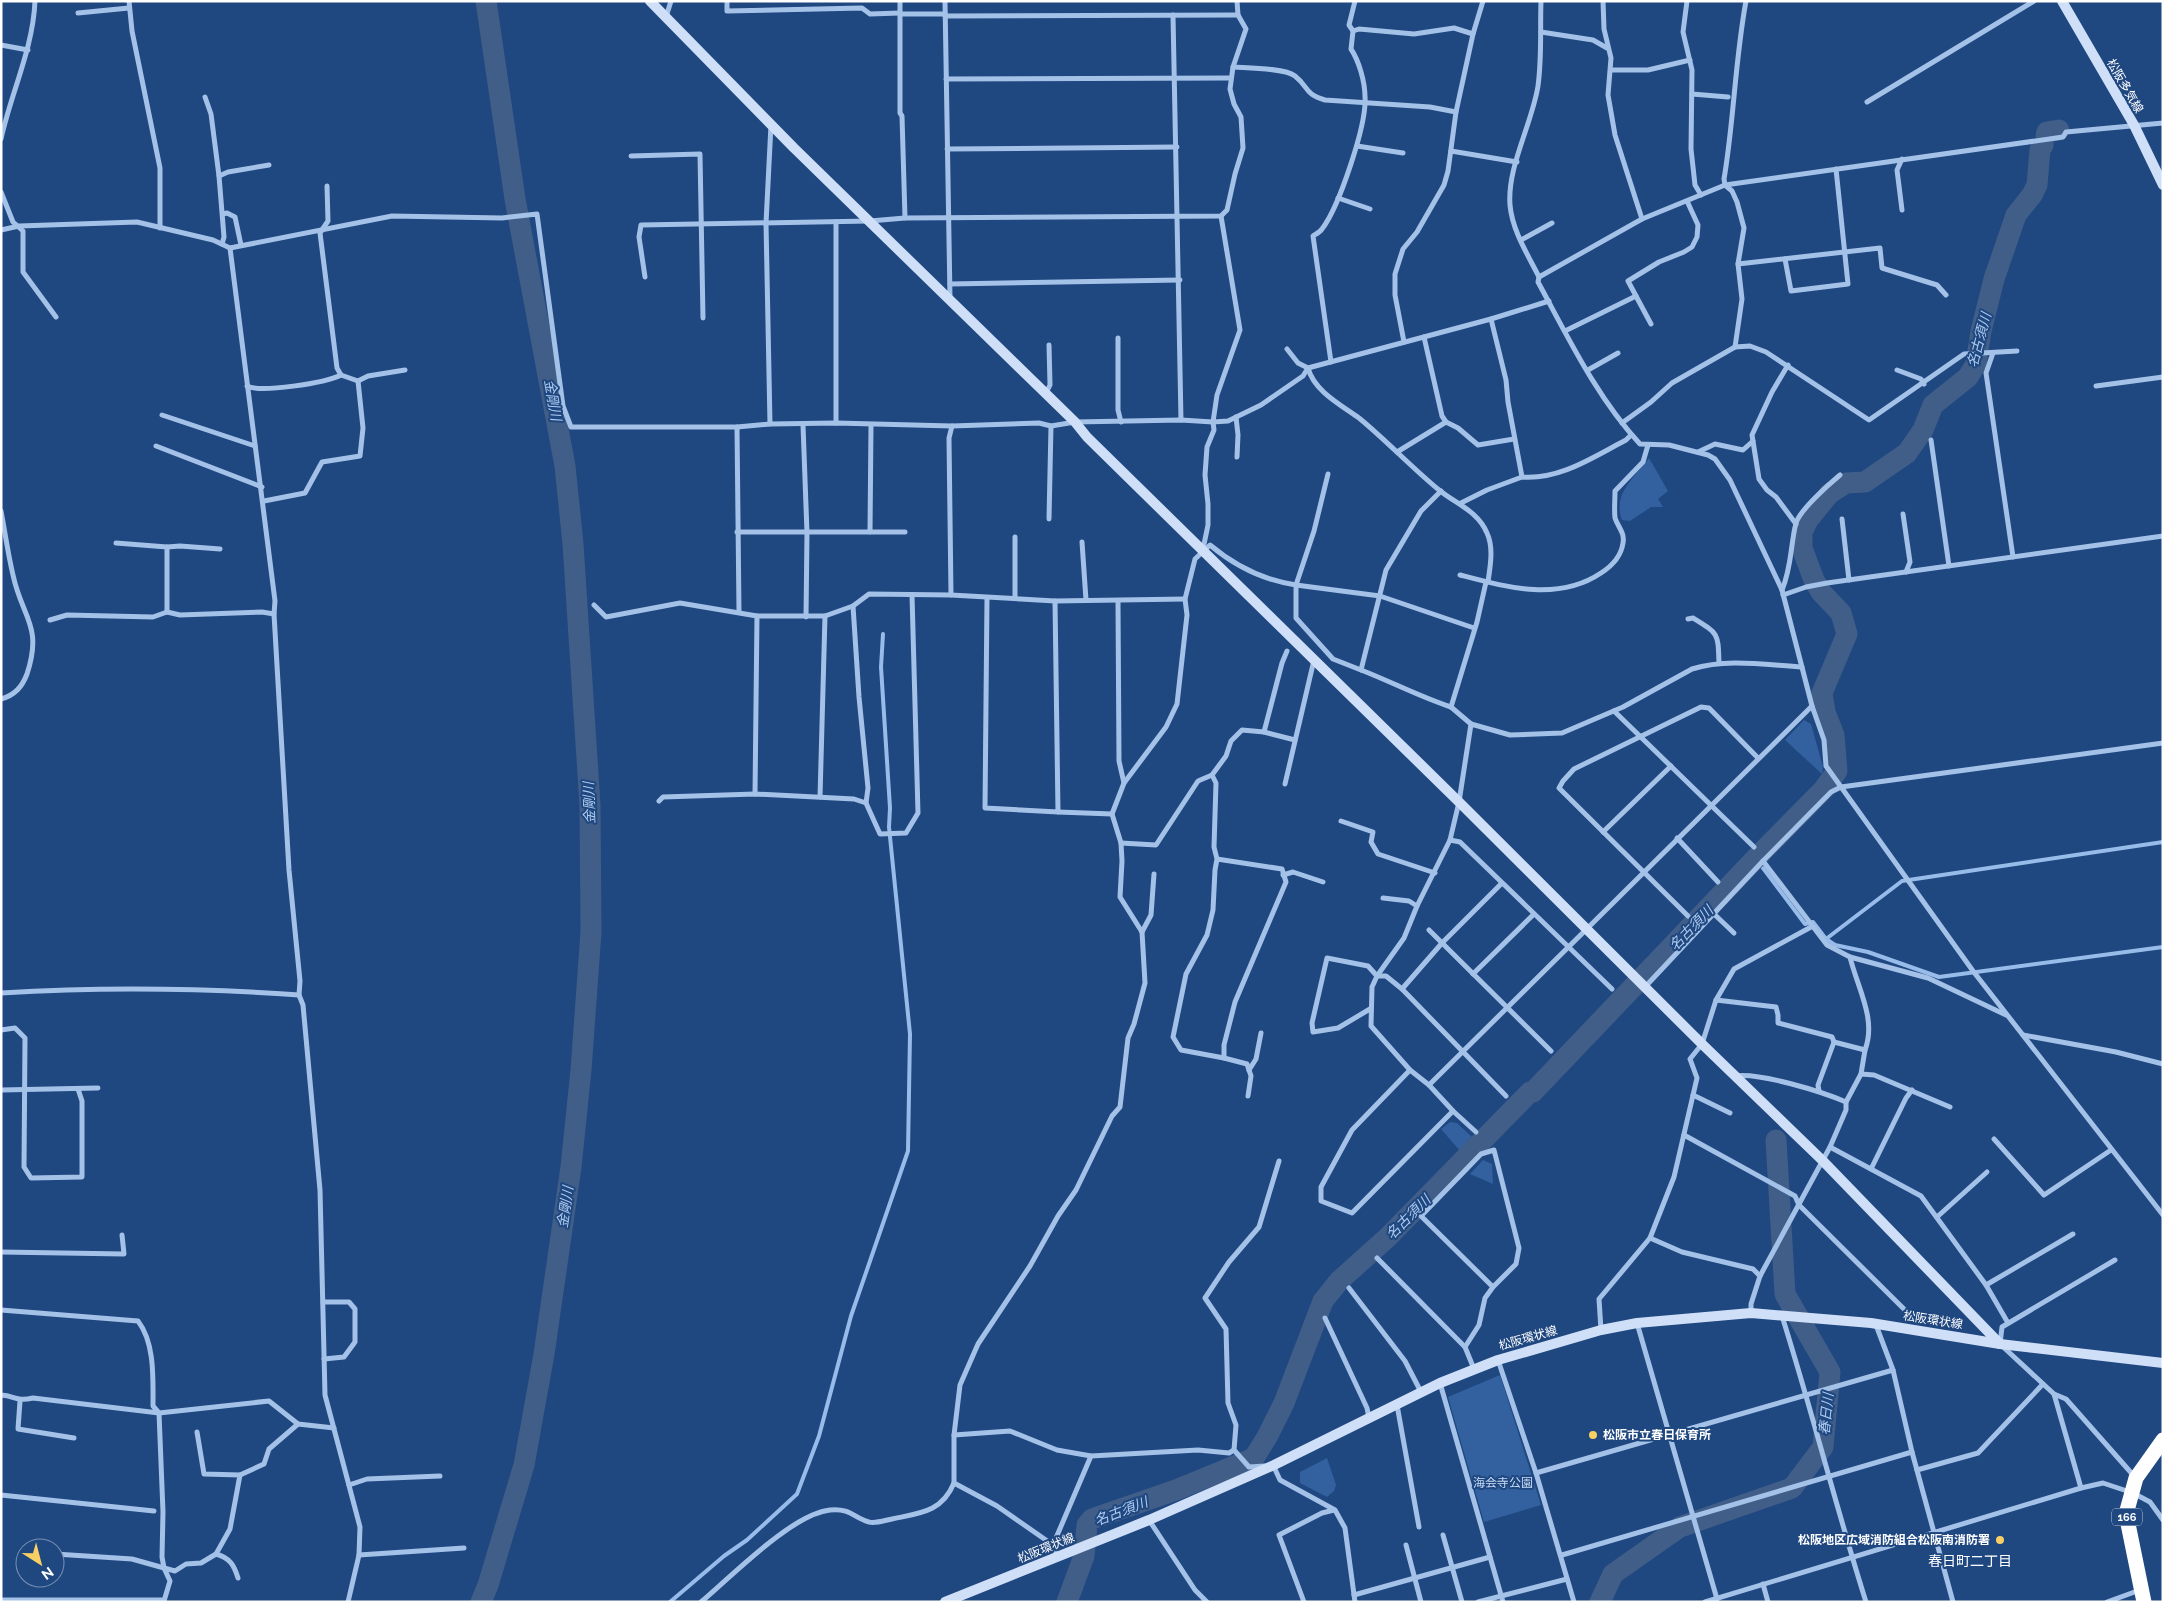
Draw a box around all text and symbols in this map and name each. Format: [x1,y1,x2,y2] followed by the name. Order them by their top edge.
[2104,57,2146,115] street label: 松阪多気線
[1964,309,1994,369] water label: 名古須川
[541,378,565,424] water label: 金剛川
[580,780,598,824] water label: 金剛川
[1666,901,1718,954] water label: 名古須川
[554,1183,576,1229] water label: 金剛川
[1383,1190,1435,1242] water label: 名古須川
[1902,1308,1964,1332] street label: 松阪環状線
[1497,1323,1559,1353] street label: 松阪環状線
[1816,1390,1836,1436] water label: 春日川
[1603,1428,1711,1442] place label: 松阪市立春日保育所
[1587,1429,1599,1441] marker: 松阪市立春日保育所
[1473,1476,1533,1490] park label: 海会寺公園
[1092,1493,1152,1529] water label: 名古須川
[2112,1508,2142,1525] road number: 166
[1016,1530,1076,1566] street label: 松阪環状線
[1798,1533,1990,1547] place label: 松阪地区広域消防組合松阪南消防署
[1994,1534,2006,1546] marker: 松阪地区広域消防組合松阪南消防署
[15,1538,65,1588] north arrow
[1928,1553,2012,1569] district label: 春日町二丁目
[39,1564,57,1583] text: N

